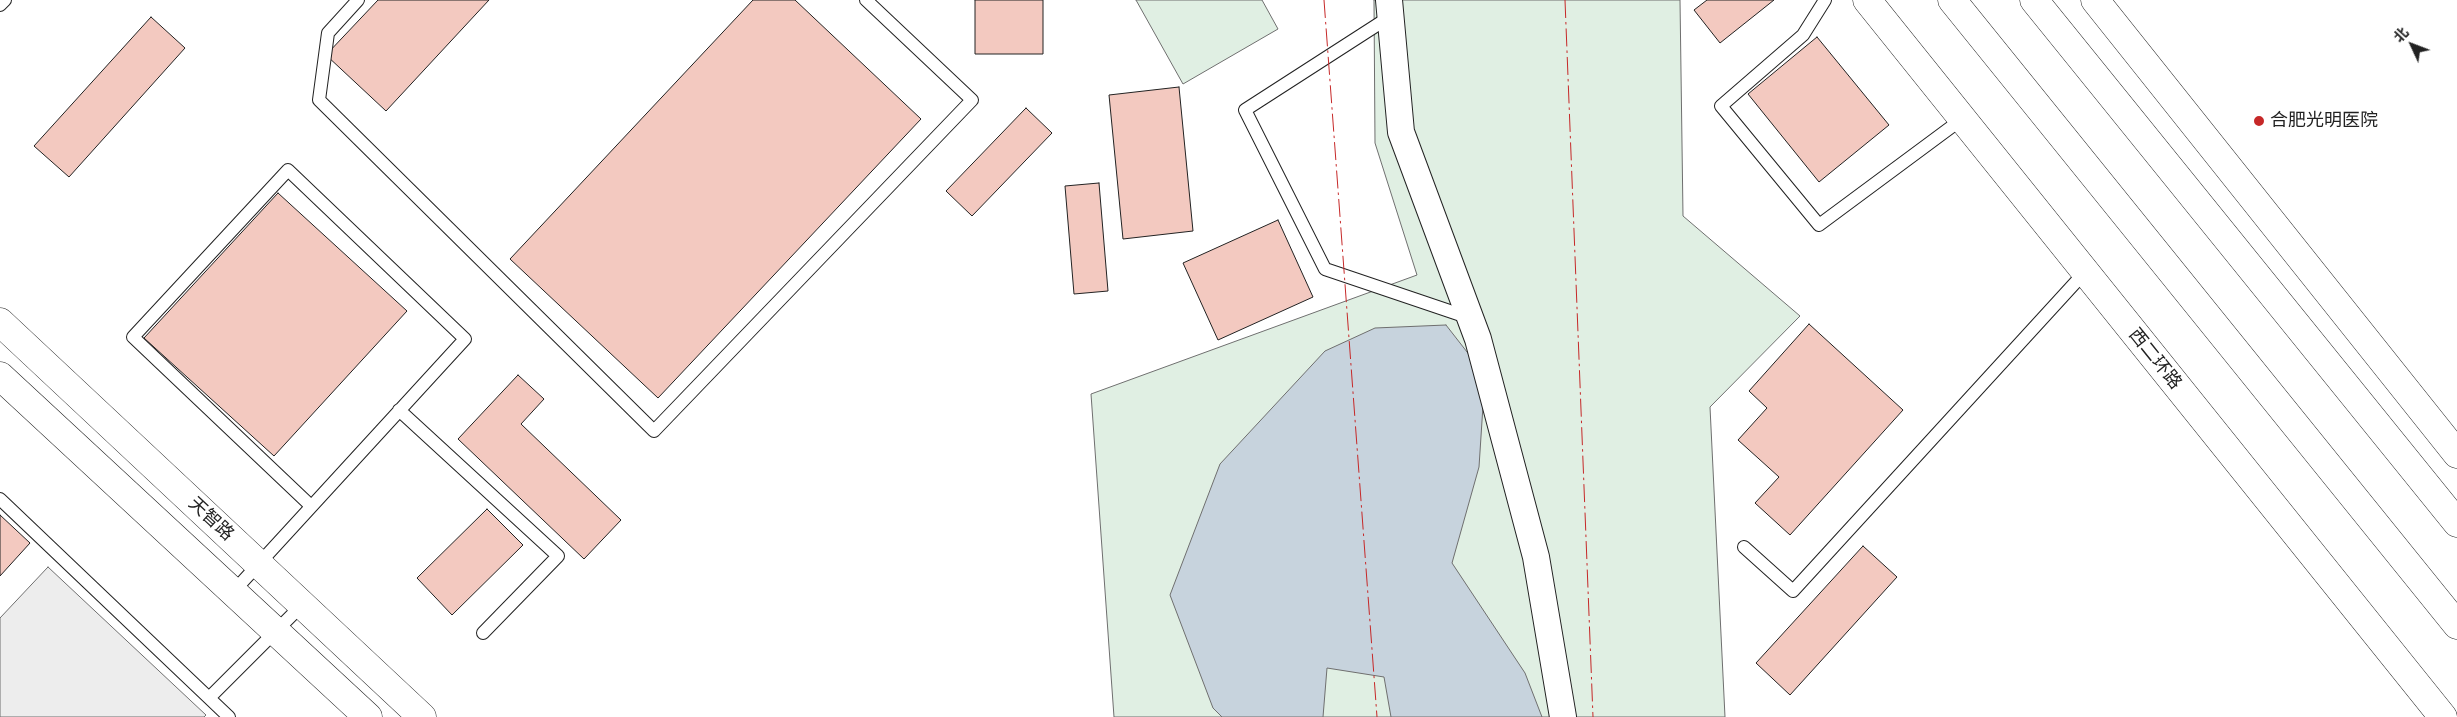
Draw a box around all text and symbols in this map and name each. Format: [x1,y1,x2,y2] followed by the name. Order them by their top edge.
[2387,20,2437,70] north arrow
[2390,24,2412,46] text: 北
[2270,110,2378,132] place label: 合肥光明医院
[2252,114,2266,128] marker: 合肥光明医院
[2124,324,2186,394] street label: 西二环路
[184,493,238,545] street label: 天智路

